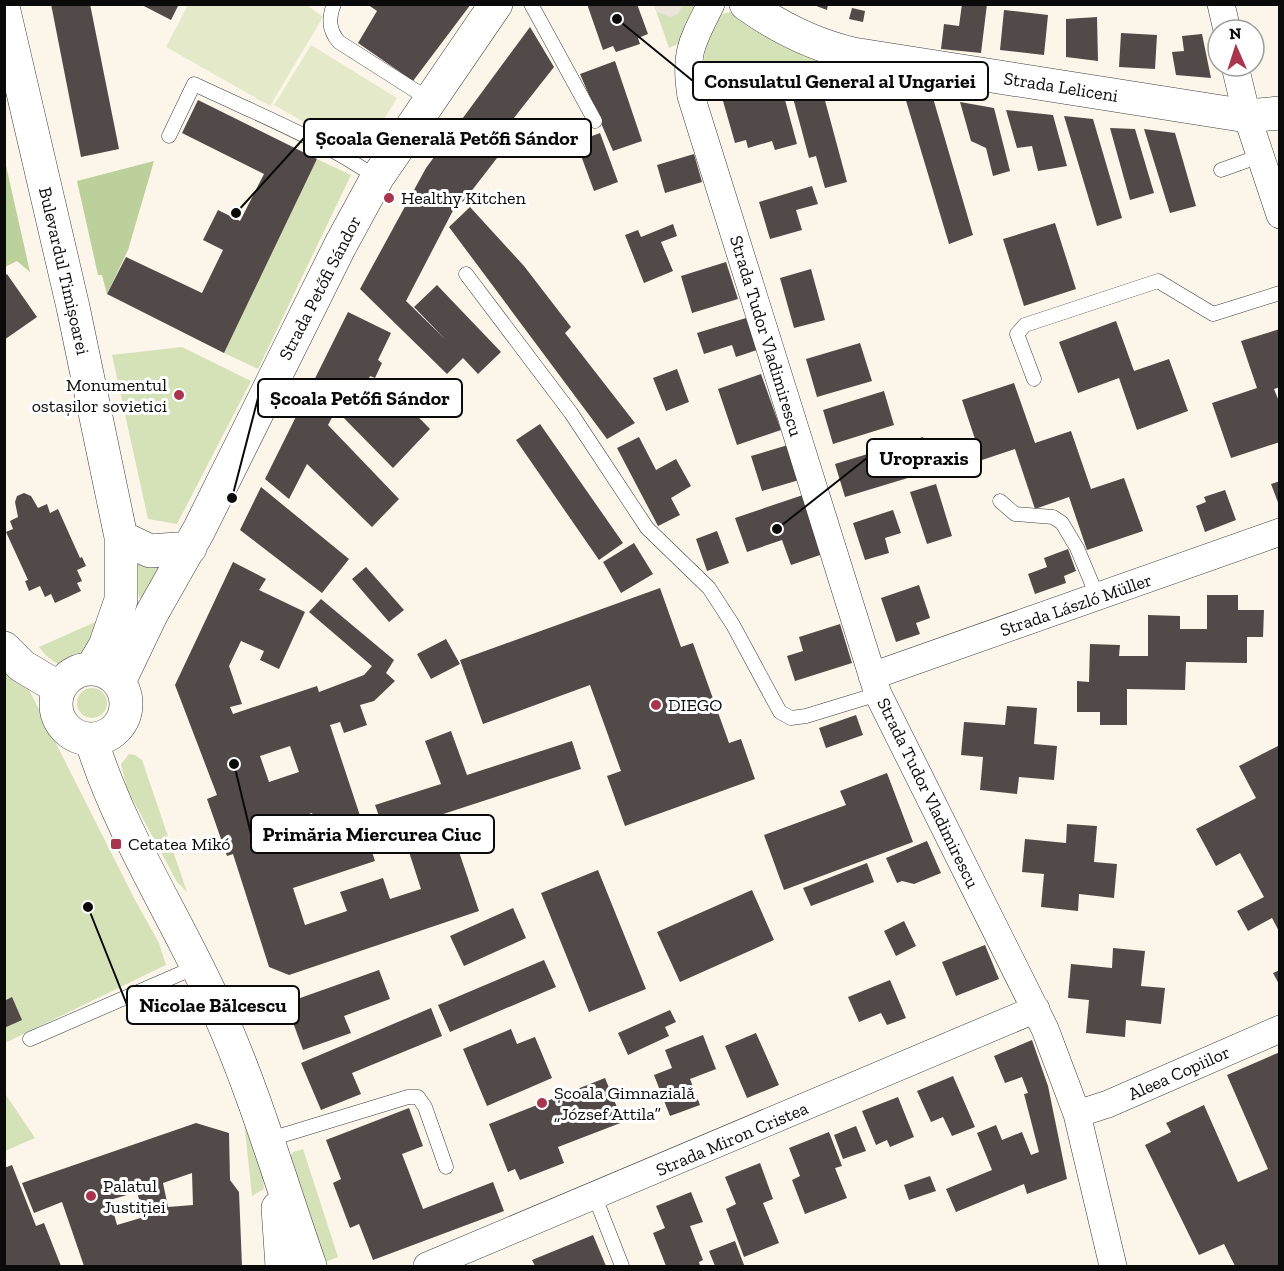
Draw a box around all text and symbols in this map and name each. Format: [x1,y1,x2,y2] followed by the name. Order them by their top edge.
[1206,18,1266,78] north arrow
[1229,24,1242,43] text: N
[693,62,988,100] callout: Consulatul General al Ungariei
[1002,67,1120,107] street label: Strada Leliceni
[704,69,976,93] text: Consulatul General al Ungariei
[304,119,591,157] callout: Școala Generală Petőfi Sándor
[315,126,579,150] text: Școala Generală Petőfi Sándor
[34,185,94,357] street label: Bulevardul Timișoarei
[401,187,526,209] place label: Healthy Kitchen
[382,191,396,205] marker: Healthy Kitchen
[274,212,366,364] street label: Strada Petőfi Sándor
[725,233,807,439] street label: Strada Tudor Vladimirescu
[32,374,167,417] place label: Monumentul ostașilor sovietici
[258,379,462,417] callout: Școala Petőfi Sándor
[270,386,450,410] text: Școala Petőfi Sándor
[172,388,186,402] marker: Monumentul ostașilor sovietici
[867,439,981,477] callout: Uropraxis
[879,446,969,470] text: Uropraxis
[997,569,1155,641] street label: Strada László Müller
[668,694,722,716] place label: DIEGO
[872,694,984,892] street label: Strada Tudor Vladimirescu
[649,698,663,712] marker: DIEGO
[251,815,494,853] callout: Primăria Miercurea Ciuc
[263,822,482,846] text: Primăria Miercurea Ciuc
[128,833,231,855] place label: Cetatea Mikó
[109,837,123,851] marker: Cetatea Mikó
[127,986,299,1024] callout: Nicolae Bălcescu
[139,993,287,1017] text: Nicolae Bălcescu
[1125,1041,1233,1105] street label: Aleea Copiilor
[554,1082,695,1125] place label: Școala Gimnazială „József Attila”
[535,1096,549,1110] marker: Școala Gimnazială „József Attila”
[653,1097,812,1181] street label: Strada Miron Cristea
[103,1175,166,1218] place label: Palatul Justiției
[84,1189,98,1203] marker: Palatul Justiției

